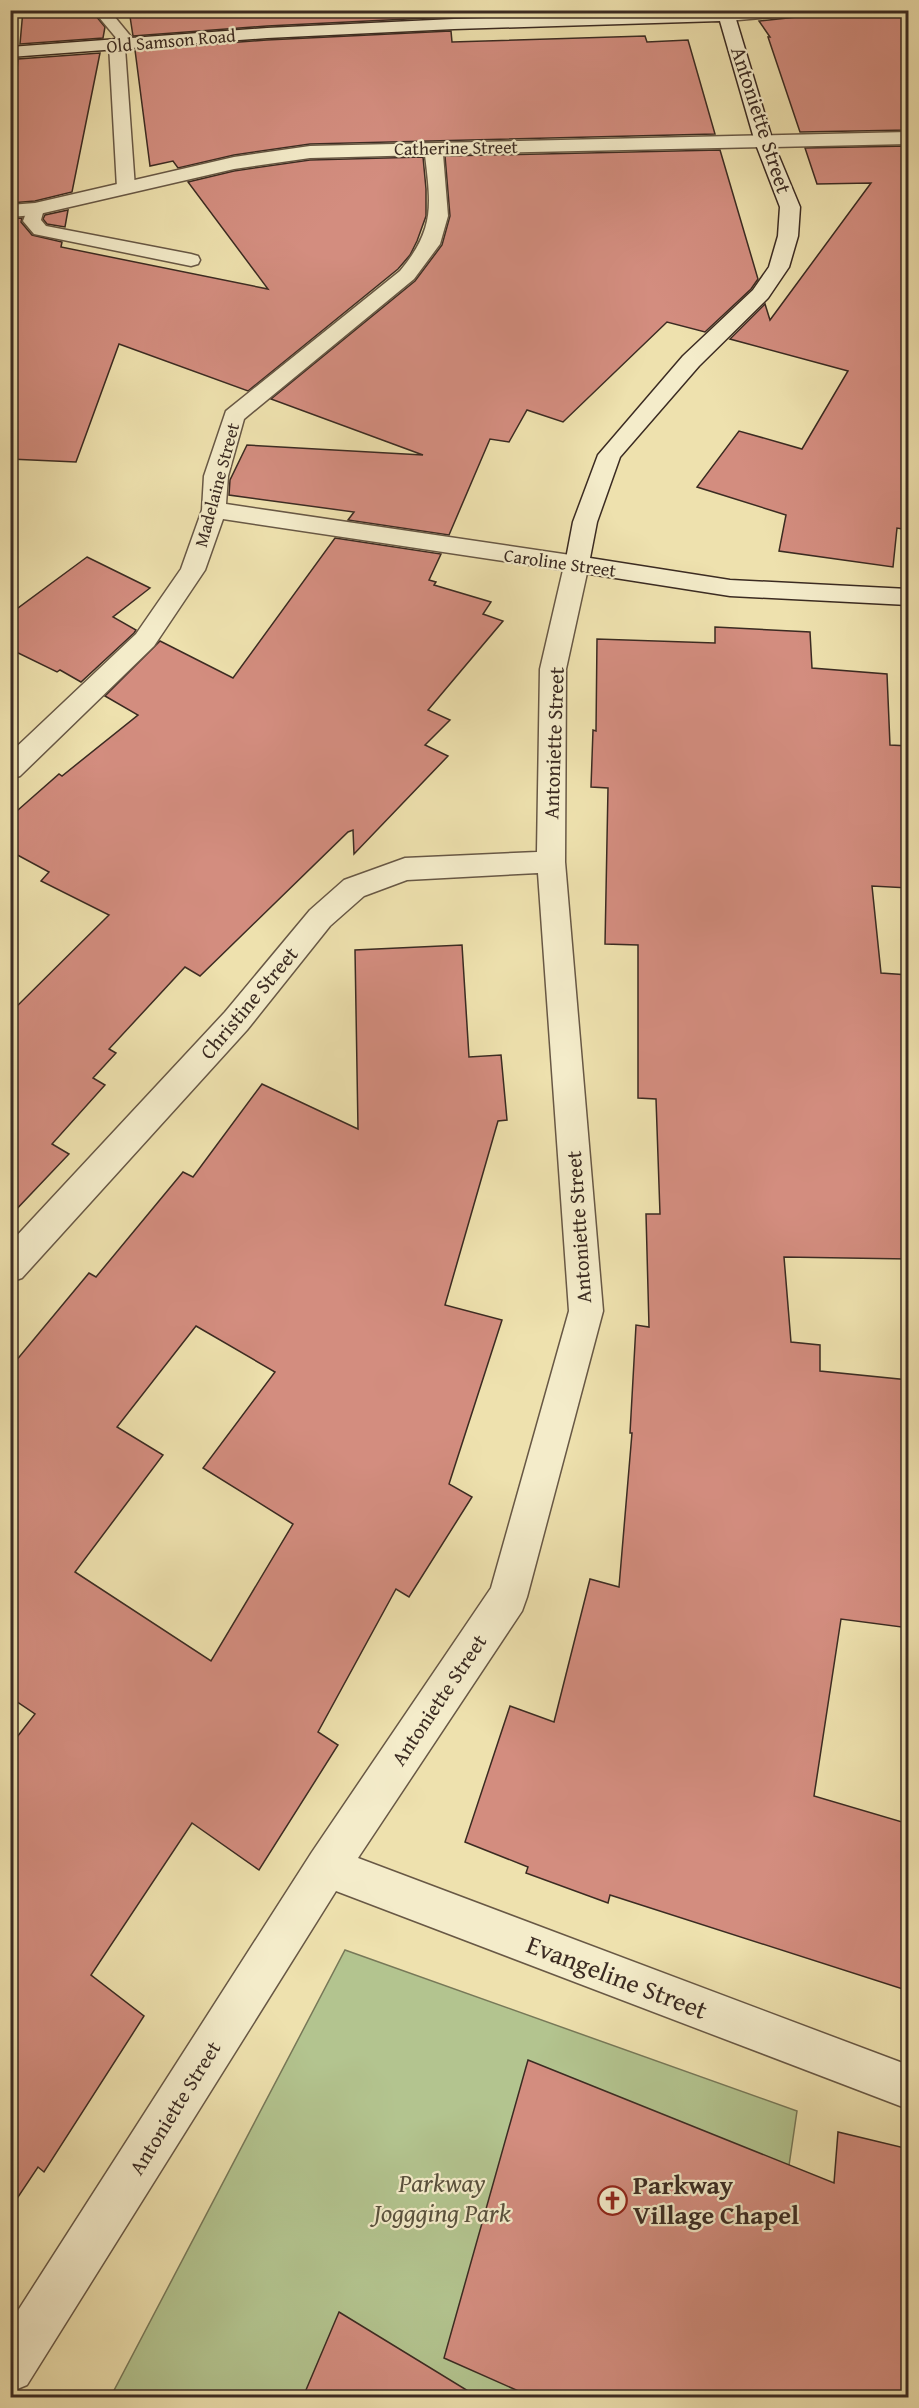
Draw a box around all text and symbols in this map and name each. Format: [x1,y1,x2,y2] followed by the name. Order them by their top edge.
[105,21,237,60] street label: Old Samson Road
[723,42,800,198] street label: Antoniette Street
[394,133,519,162] street label: Catherine Street
[187,419,246,550] street label: Madelaine Street
[502,541,618,584] street label: Caroline Street
[535,666,572,820] street label: Antoniette Street
[192,939,305,1066] street label: Christine Street
[558,1149,599,1304] street label: Antoniette Street
[383,1627,494,1772] street label: Antoniette Street
[521,1924,713,2029] street label: Evangeline Street
[121,2034,228,2181] street label: Antoniette Street
[369,2163,511,2232] park label: Parkway Joggging Park
[633,2165,799,2234] place label: Parkway Village Chapel
[596,2184,628,2216] church icon: Parkway Village Chapel

